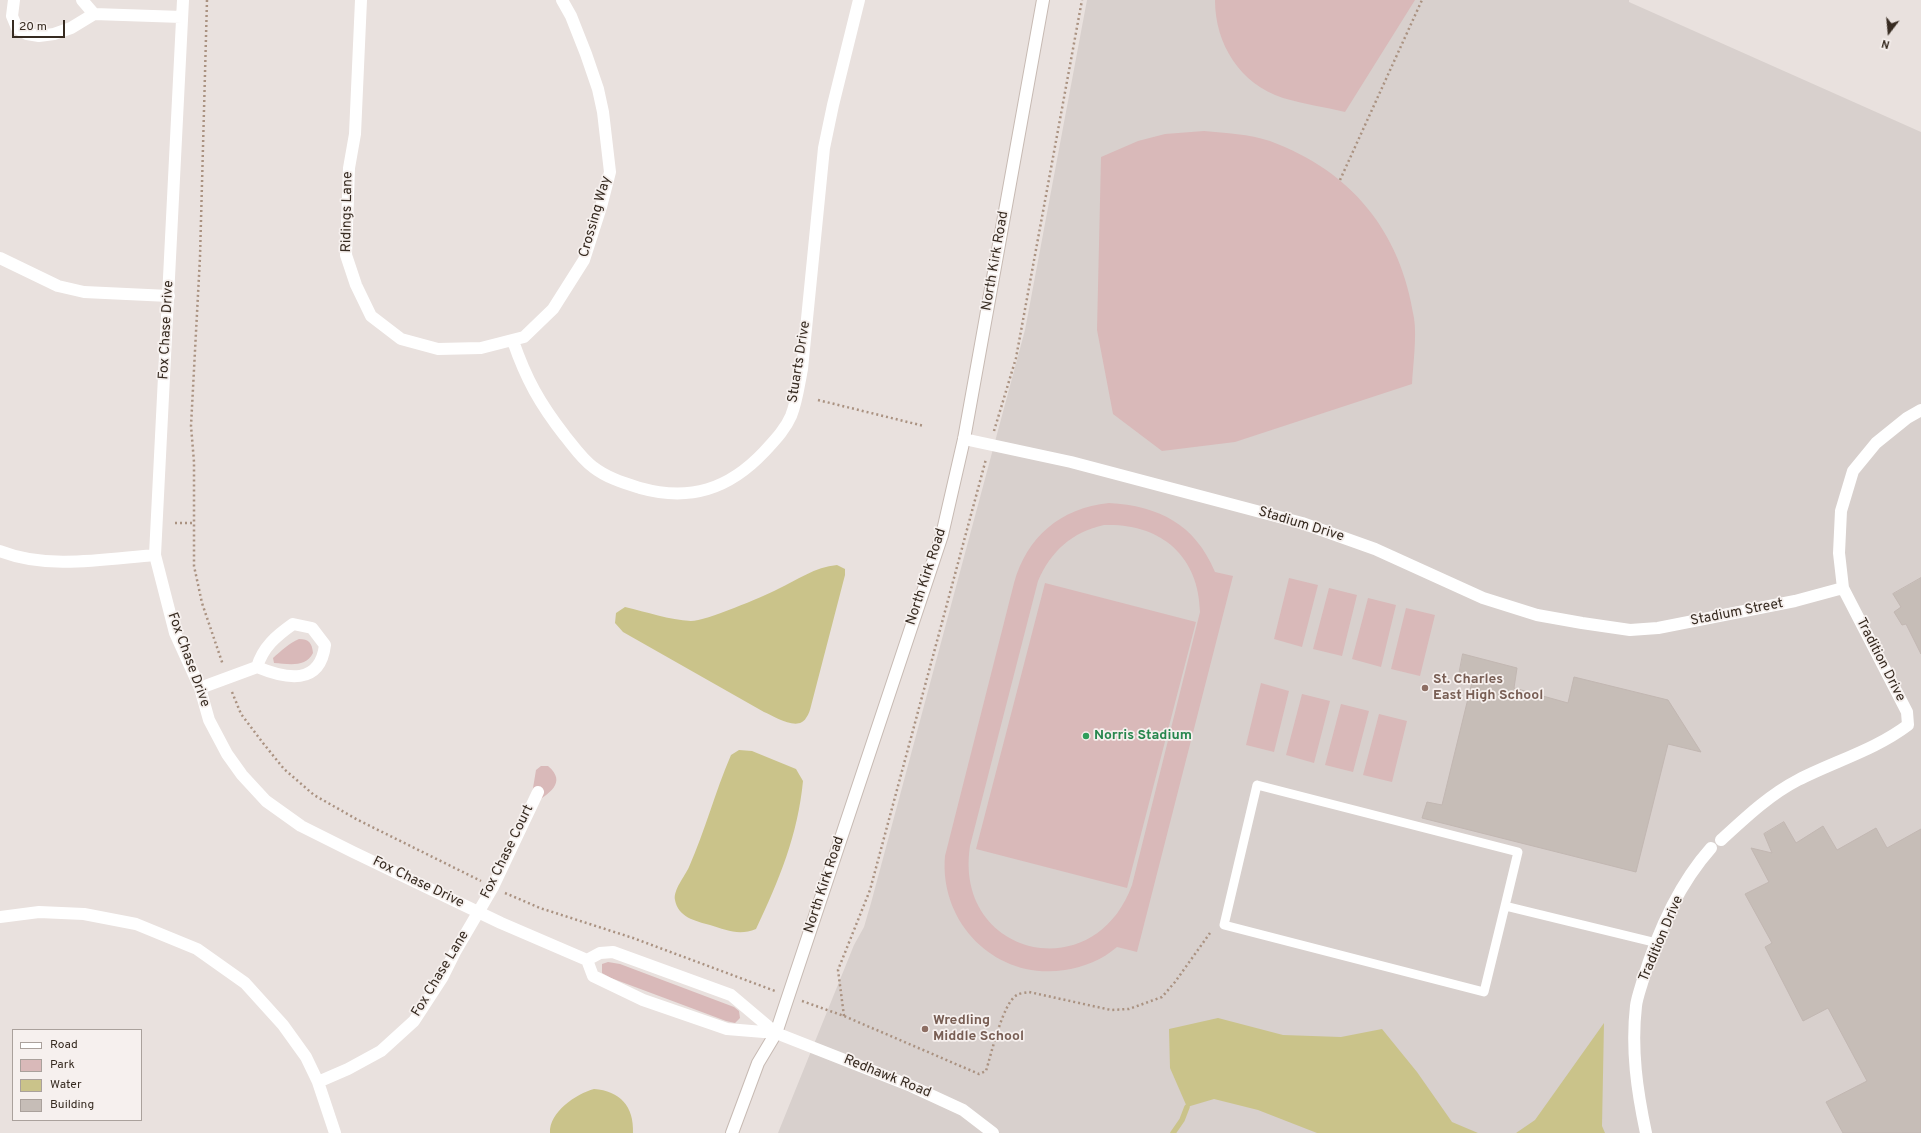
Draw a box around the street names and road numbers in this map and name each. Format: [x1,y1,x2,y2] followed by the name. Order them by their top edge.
[339,171,357,253] street label: Ridings Lane
[576,174,616,260] street label: Crossing Way
[979,210,1013,312] street label: North Kirk Road
[156,280,178,380] street label: Fox Chase Drive
[785,320,815,404] street label: Stuarts Drive
[1256,504,1346,546] street label: Stadium Drive
[903,526,951,628] street label: North Kirk Road
[1689,596,1785,630] street label: Stadium Street
[163,610,213,710] street label: Fox Chase Drive
[1852,615,1908,705] street label: Tradition Drive
[478,802,538,902] street label: Fox Chase Court
[801,834,849,936] street label: North Kirk Road
[370,854,466,912] street label: Fox Chase Drive
[1636,893,1688,985] street label: Tradition Drive
[409,928,473,1020] street label: Fox Chase Lane
[841,1052,933,1102] street label: Redhawk Road

